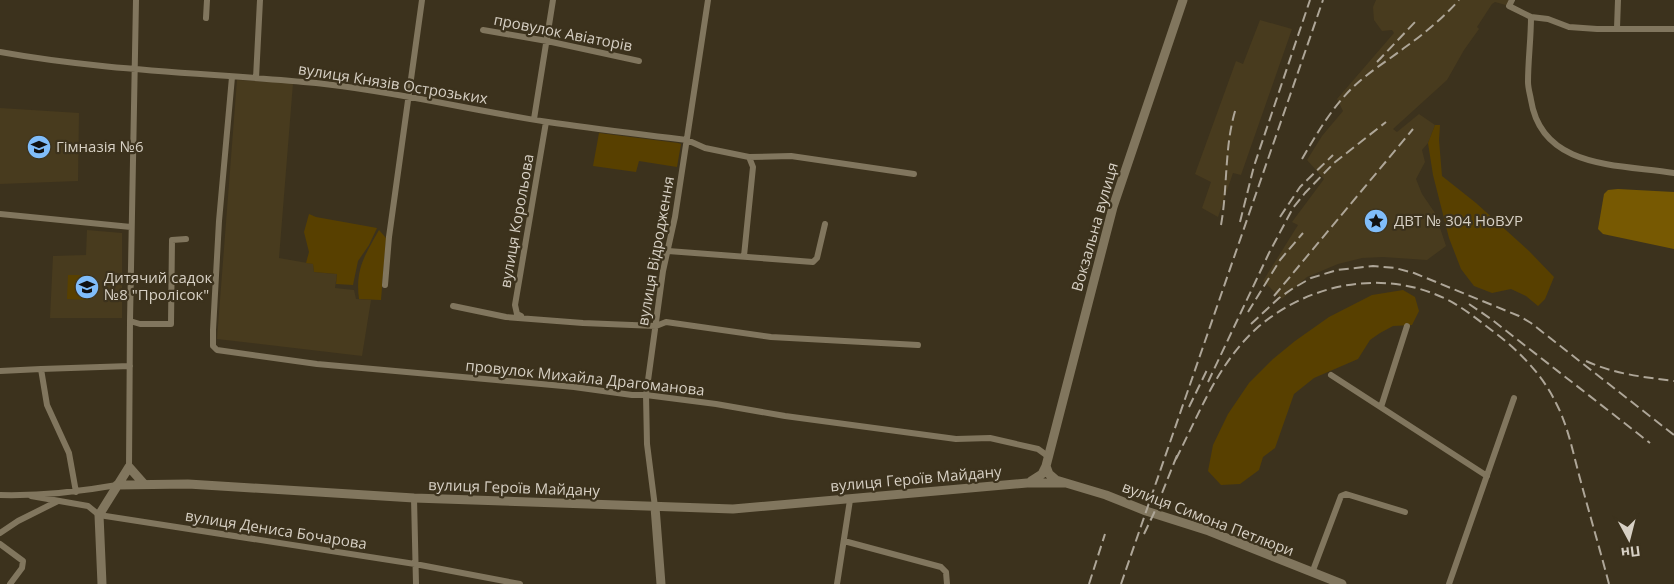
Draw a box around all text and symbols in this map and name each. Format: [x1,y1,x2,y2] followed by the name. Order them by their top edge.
[492,9,634,55] street label: провулок Авіаторів
[297,58,490,108] street label: вулиця Князів Острозьких
[26,134,52,160] school or university icon: Гімназія №6
[56,136,144,156] place label: Гімназія №6
[494,152,538,289] street label: вулиця Корольова
[1066,160,1122,293] street label: Вокзальна вулиця
[632,174,678,327] street label: вулиця Відродження
[1363,208,1389,234] place icon: ДВТ № 304 НоВУР
[1394,210,1523,230] place label: ДВТ № 304 НоВУР
[104,267,212,304] place label: Дитячий садок №8 "Пролісок"
[74,274,100,300] school or university icon: Дитячий садок №8 "Пролісок"
[464,354,706,400] street label: провулок Михайла Драгоманова
[829,461,1003,495] street label: вулиця Героїв Майдану
[428,474,601,500] street label: вулиця Героїв Майдану
[1119,476,1297,560] street label: вулиця Симона Петлюри
[184,505,368,553] street label: вулиця Дениса Бочарова
[1604,514,1654,564] north arrow
[1620,542,1642,563] text: Пн

